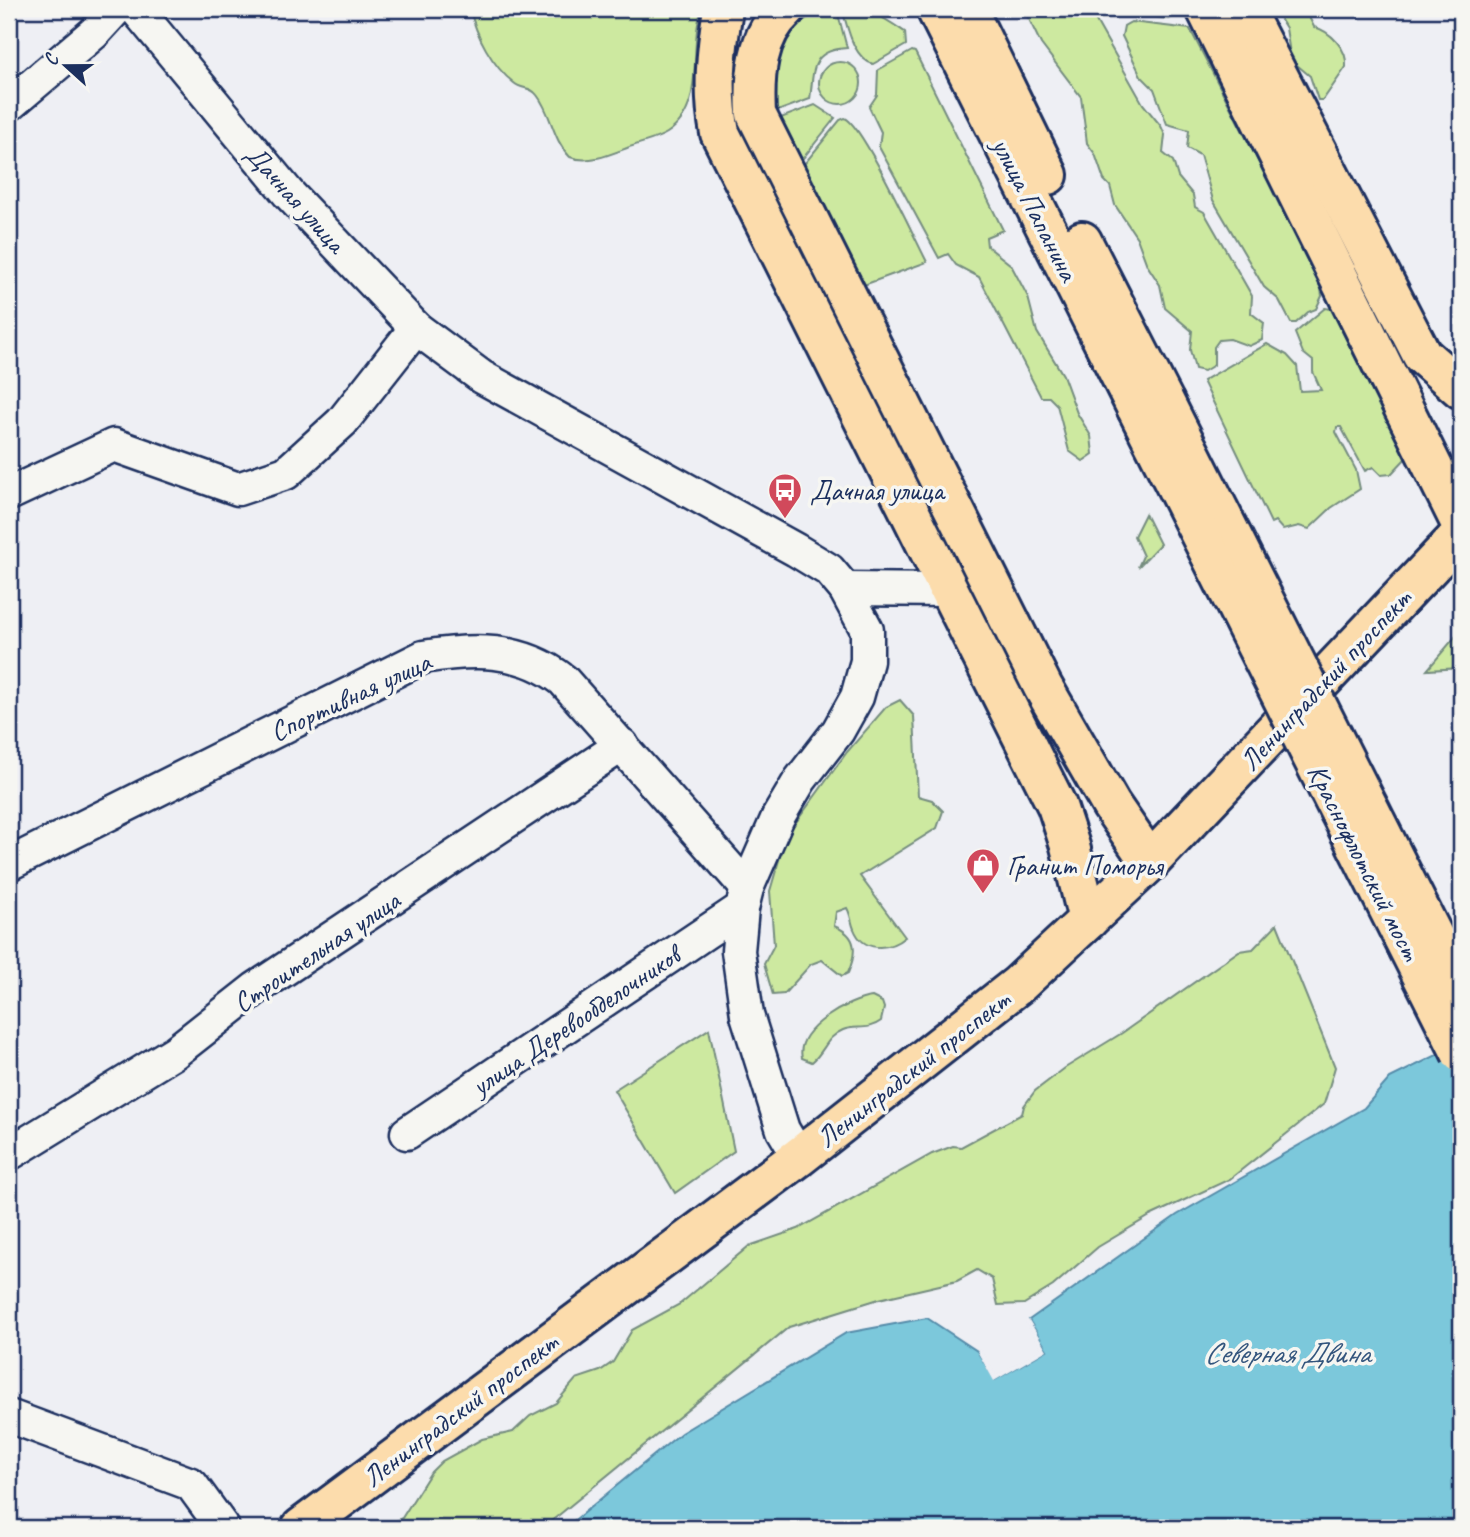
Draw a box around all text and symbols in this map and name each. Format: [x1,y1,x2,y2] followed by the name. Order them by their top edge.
[32,32,102,102] north arrow
[38,49,65,69] text: С
[984,130,1087,288] street label: улица Папанина
[238,137,355,262] street label: Дачная улица
[766,471,804,520] bus stop icon: Дачная улица
[810,473,946,508] place label: Дачная улица
[1232,580,1420,778] street label: Ленинградский проспект
[264,643,438,749] street label: Спортивная улица
[1300,758,1430,968] street label: Краснофлотский мост
[964,846,1002,895] shop icon: Гранит Поморья
[1007,848,1165,883] place label: Гранит Поморья
[226,882,408,1020] street label: Строительная улица
[463,935,690,1104] street label: улица Деревообделочников
[809,981,1018,1155] street label: Ленинградский проспект
[355,1324,566,1494] street label: Ленинградский проспект
[1204,1334,1374,1372] water label: Северная Двина

